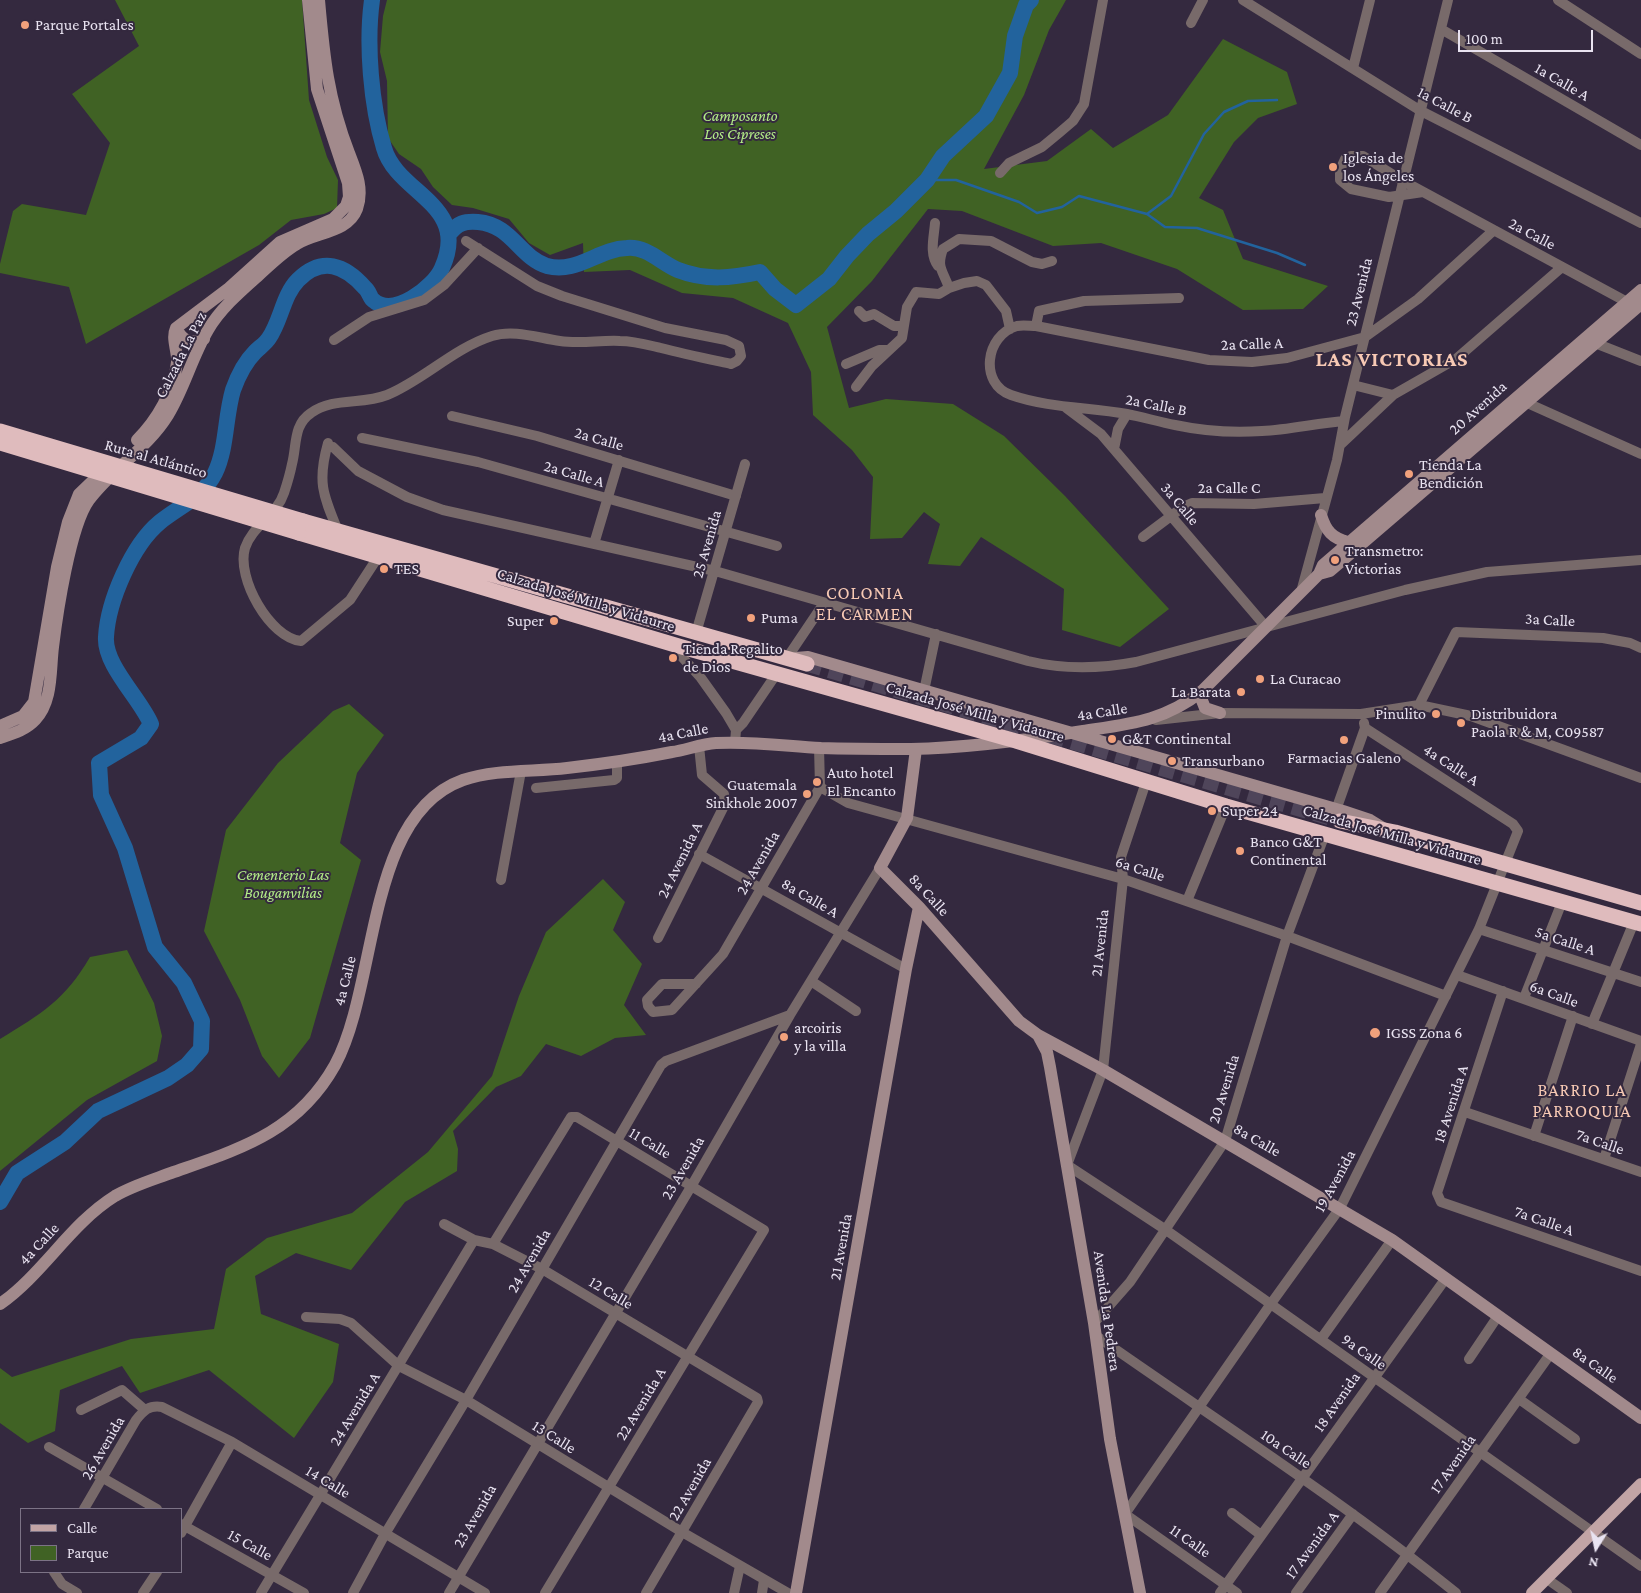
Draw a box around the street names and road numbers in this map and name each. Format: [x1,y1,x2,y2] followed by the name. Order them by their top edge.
[1531,59,1593,105] street label: 1a Calle A
[1414,83,1476,127] street label: 1a Calle B
[1505,214,1559,254] street label: 2a Calle
[1341,256,1377,328] street label: 23 Avenida
[151,309,211,401] street label: Calzada La Paz
[1221,333,1283,355] street label: 2a Calle A
[1445,377,1511,439] street label: 20 Avenida
[1124,390,1188,420] street label: 2a Calle B
[572,423,626,455] street label: 2a Calle
[102,435,210,483] street label: Ruta al Atlántico
[541,456,607,492] street label: 2a Calle A
[1198,478,1260,498] street label: 2a Calle C
[1157,479,1203,529] street label: 3a Calle
[688,508,726,580] street label: 25 Avenida
[495,564,677,636] street label: Calzada José Milla y Vidaurre
[1524,609,1576,631] street label: 3a Calle
[883,677,1067,747] street label: Calzada José Milla y Vidaurre
[1075,699,1129,725] street label: 4a Calle
[656,719,710,747] street label: 4a Calle
[1419,740,1483,790] street label: 4a Calle A
[1300,800,1484,870] street label: Calzada José Milla y Vidaurre
[653,819,707,901] street label: 24 Avenida A
[732,828,784,898] street label: 24 Avenida
[1113,852,1167,886] street label: 6a Calle
[905,870,953,920] street label: 8a Calle
[778,874,842,922] street label: 8a Calle A
[1087,908,1113,978] street label: 21 Avenida
[1532,922,1598,960] street label: 5a Calle A
[330,954,360,1008] street label: 4a Calle
[1527,976,1581,1012] street label: 6a Calle
[1204,1052,1244,1126] street label: 20 Avenida
[1429,1063,1473,1145] street label: 18 Avenida A
[1230,1119,1284,1161] street label: 8a Calle
[625,1123,675,1163] street label: 11 Calle
[1573,1125,1627,1159] street label: 7a Calle
[657,1133,709,1203] street label: 23 Avenida
[1310,1147,1360,1215] street label: 19 Avenida
[1512,1202,1576,1240] street label: 7a Calle A
[826,1212,856,1282] street label: 21 Avenida
[15,1219,63,1269] street label: 4a Calle
[503,1226,555,1296] street label: 24 Avenida
[1089,1250,1125,1372] street label: Avenida La Pedrera
[585,1272,637,1314] street label: 12 Calle
[1338,1330,1390,1374] street label: 9a Calle
[1569,1342,1621,1388] street label: 8a Calle
[612,1364,670,1444] street label: 22 Avenida A
[1309,1368,1365,1436] street label: 18 Avenida
[326,1369,384,1449] street label: 24 Avenida A
[77,1413,129,1483] street label: 26 Avenida
[529,1416,579,1458] street label: 13 Calle
[1257,1425,1315,1473] street label: 10a Calle
[1426,1431,1480,1497] street label: 17 Avenida
[664,1454,716,1524] street label: 22 Avenida
[302,1461,354,1503] street label: 14 Calle
[449,1481,501,1551] street label: 23 Avenida
[1281,1507,1343,1583] street label: 17 Avenida A
[1166,1520,1214,1562] street label: 11 Calle
[224,1525,276,1565] street label: 15 Calle

